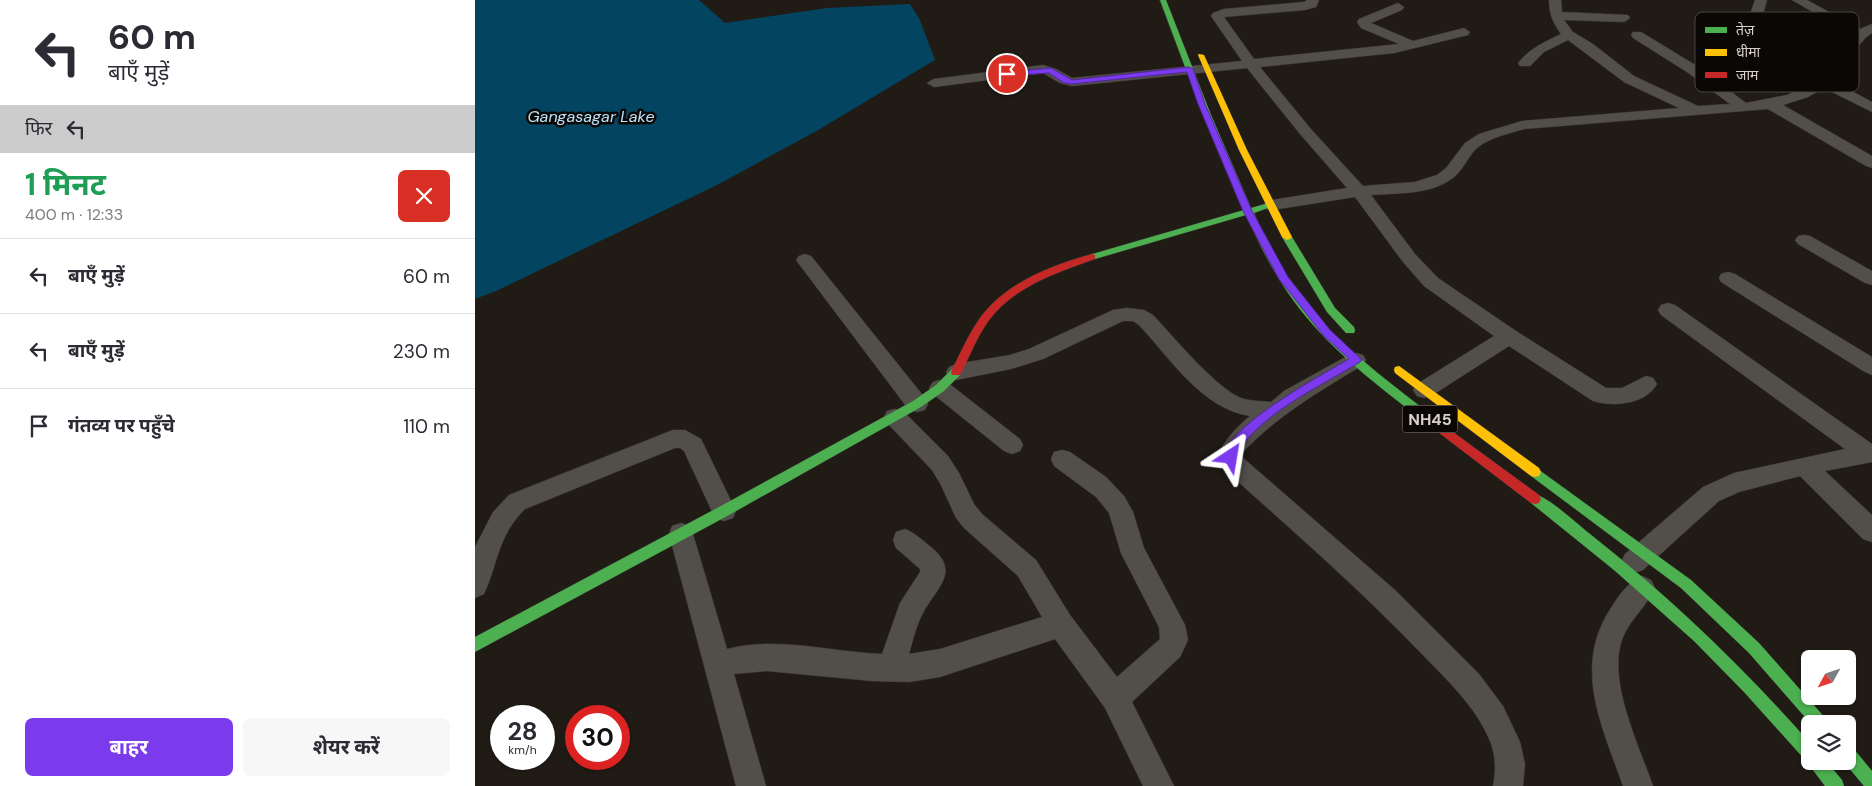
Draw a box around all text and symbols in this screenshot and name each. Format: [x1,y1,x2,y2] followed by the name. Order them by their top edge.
[1695,12,1859,92] legend
[108,14,196,60] text: 60 m
[25,20,90,85] icon: left
[1736,21,1755,39] text: तेज़
[1736,43,1761,61] text: धीमा
[986,53,1028,95] pin
[108,58,169,87] text: बाएँ मुड़ें
[993,60,1021,88] icon: arrive
[1736,66,1759,84] text: जाम
[527,106,655,127] water label: Gangasagar Lake
[62,115,90,143] icon: left
[25,116,52,141] text: फिर
[25,165,106,204] text: 1 मिनट
[398,170,450,222] button: close
[25,204,123,225] text: 400 m · 12:33
[25,262,53,290] icon: left
[68,263,125,288] text: बाएँ मुड़ें
[403,264,450,289] text: 60 m
[25,337,53,365] icon: left
[68,338,125,363] text: बाएँ मुड़ें
[393,339,450,364] text: 230 m
[1403,406,1457,432] road number: NH45
[25,412,53,440] icon: arrive
[68,413,175,438] text: गंतव्य पर पहुँचे
[403,414,450,439] text: 110 m
[1204,430,1256,482] position arrow
[1801,650,1856,705] north arrow
[1801,650,1856,770] map controls
[565,705,630,770] speed limit sign: 30
[507,715,538,748] text: 28
[1801,715,1856,770] button: layers
[25,718,233,776] button: बाहर
[243,718,450,776] button: शेयर करें
[508,742,537,758] text: km/h

